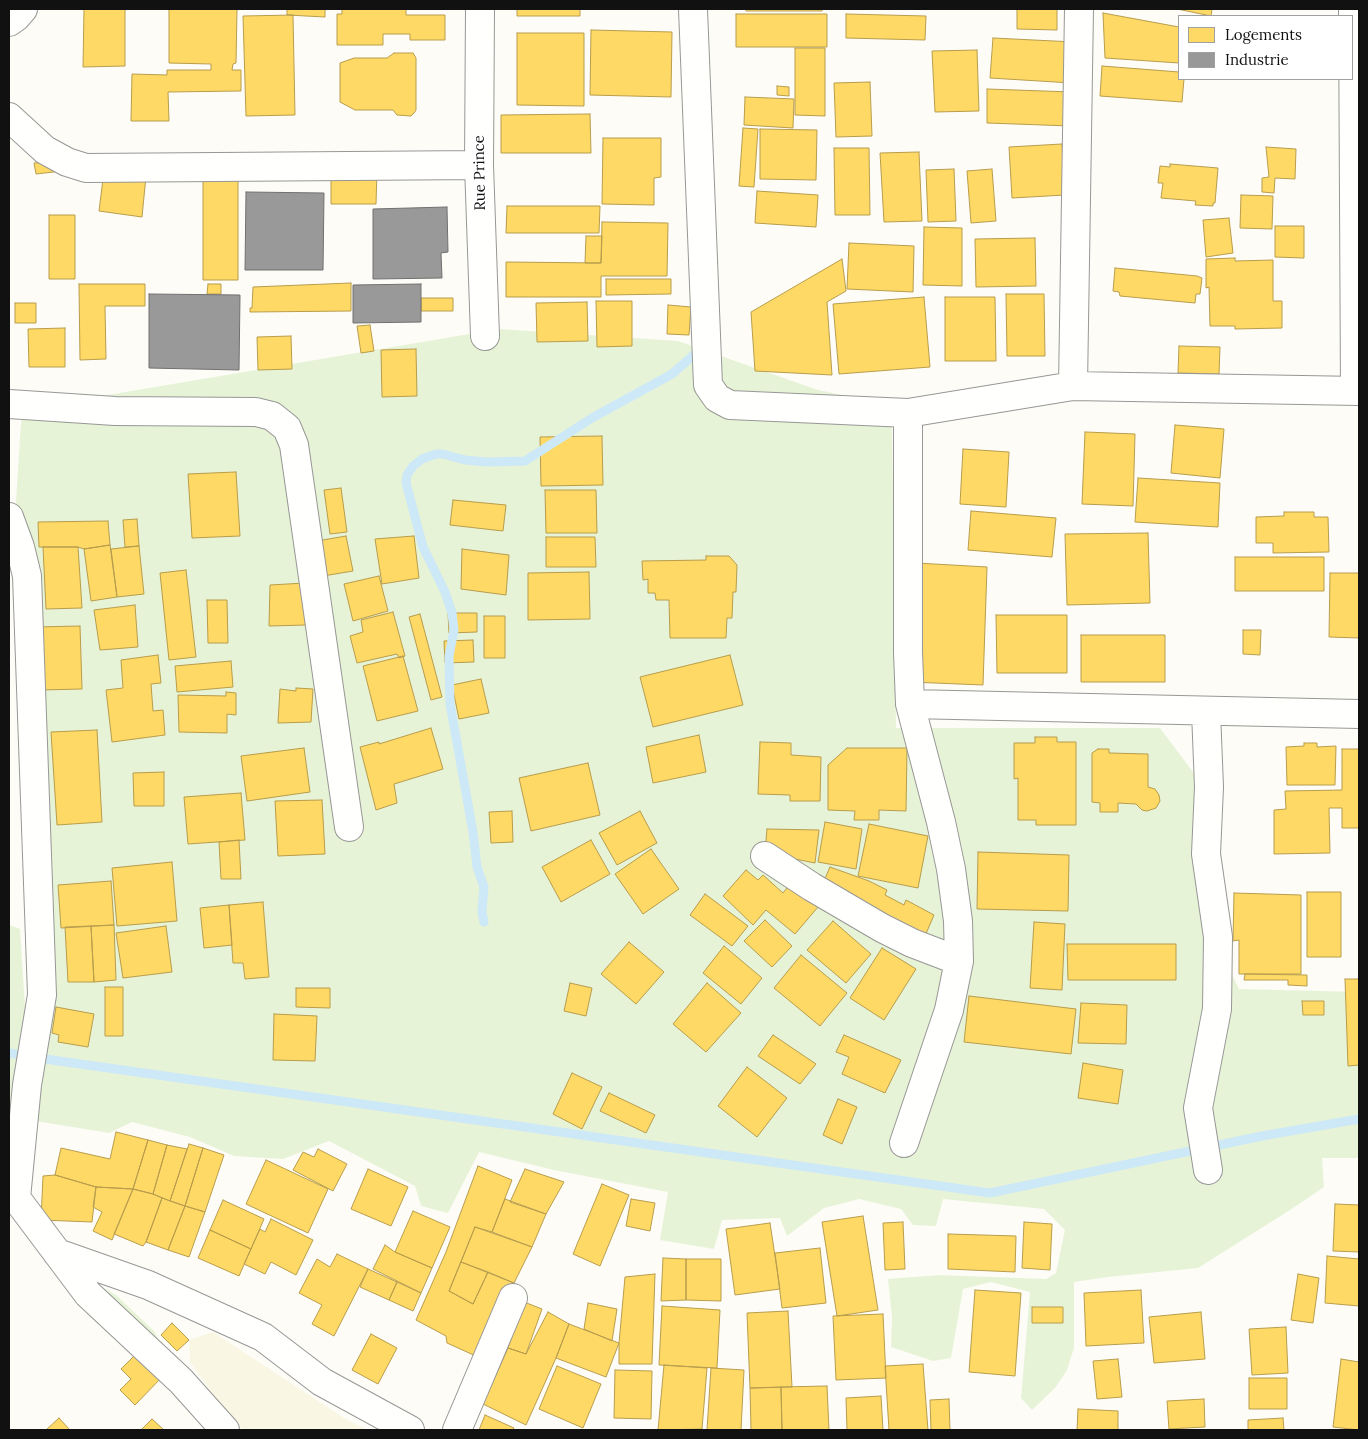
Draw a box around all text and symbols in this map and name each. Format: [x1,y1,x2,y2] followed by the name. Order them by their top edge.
[1178,15,1353,80] legend
[1225,25,1302,44] text: Logements
[1225,50,1289,69] text: Industrie
[470,135,490,211] street label: Rue Prince

